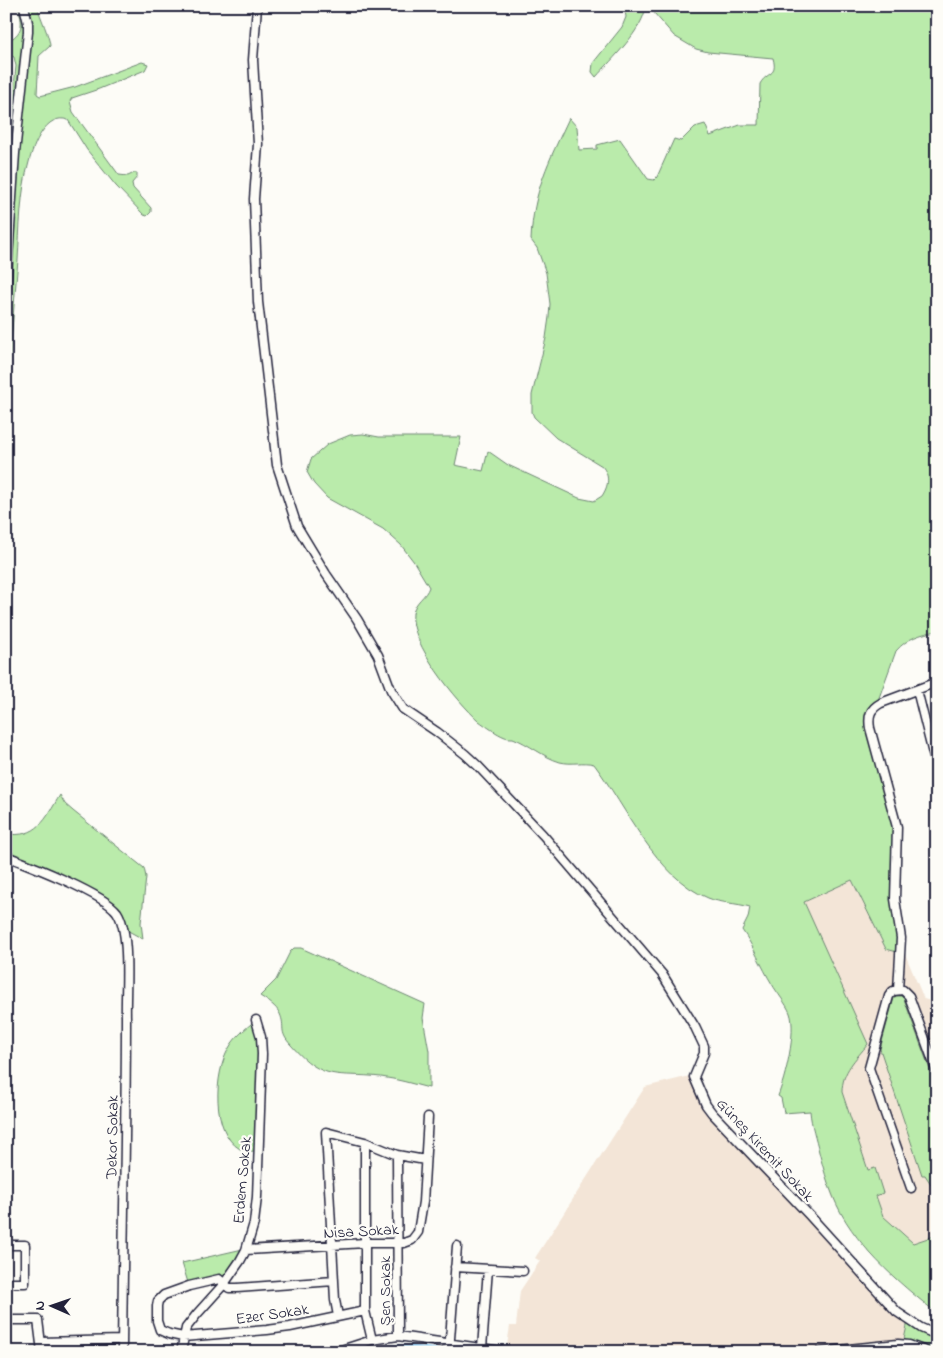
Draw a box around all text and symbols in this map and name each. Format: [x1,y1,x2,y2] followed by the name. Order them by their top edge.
[710,1093,820,1208] street label: Güneş Kiremit Sokak
[100,1094,126,1180] street label: Dekor Sokak
[227,1134,259,1225] street label: Erdem Sokak
[323,1218,400,1246] street label: Nisa Sokak
[374,1255,398,1326] street label: Şen Sokak
[28,1280,78,1330] north arrow
[234,1298,311,1332] street label: Ezer Sokak
[30,1301,51,1311] text: N

